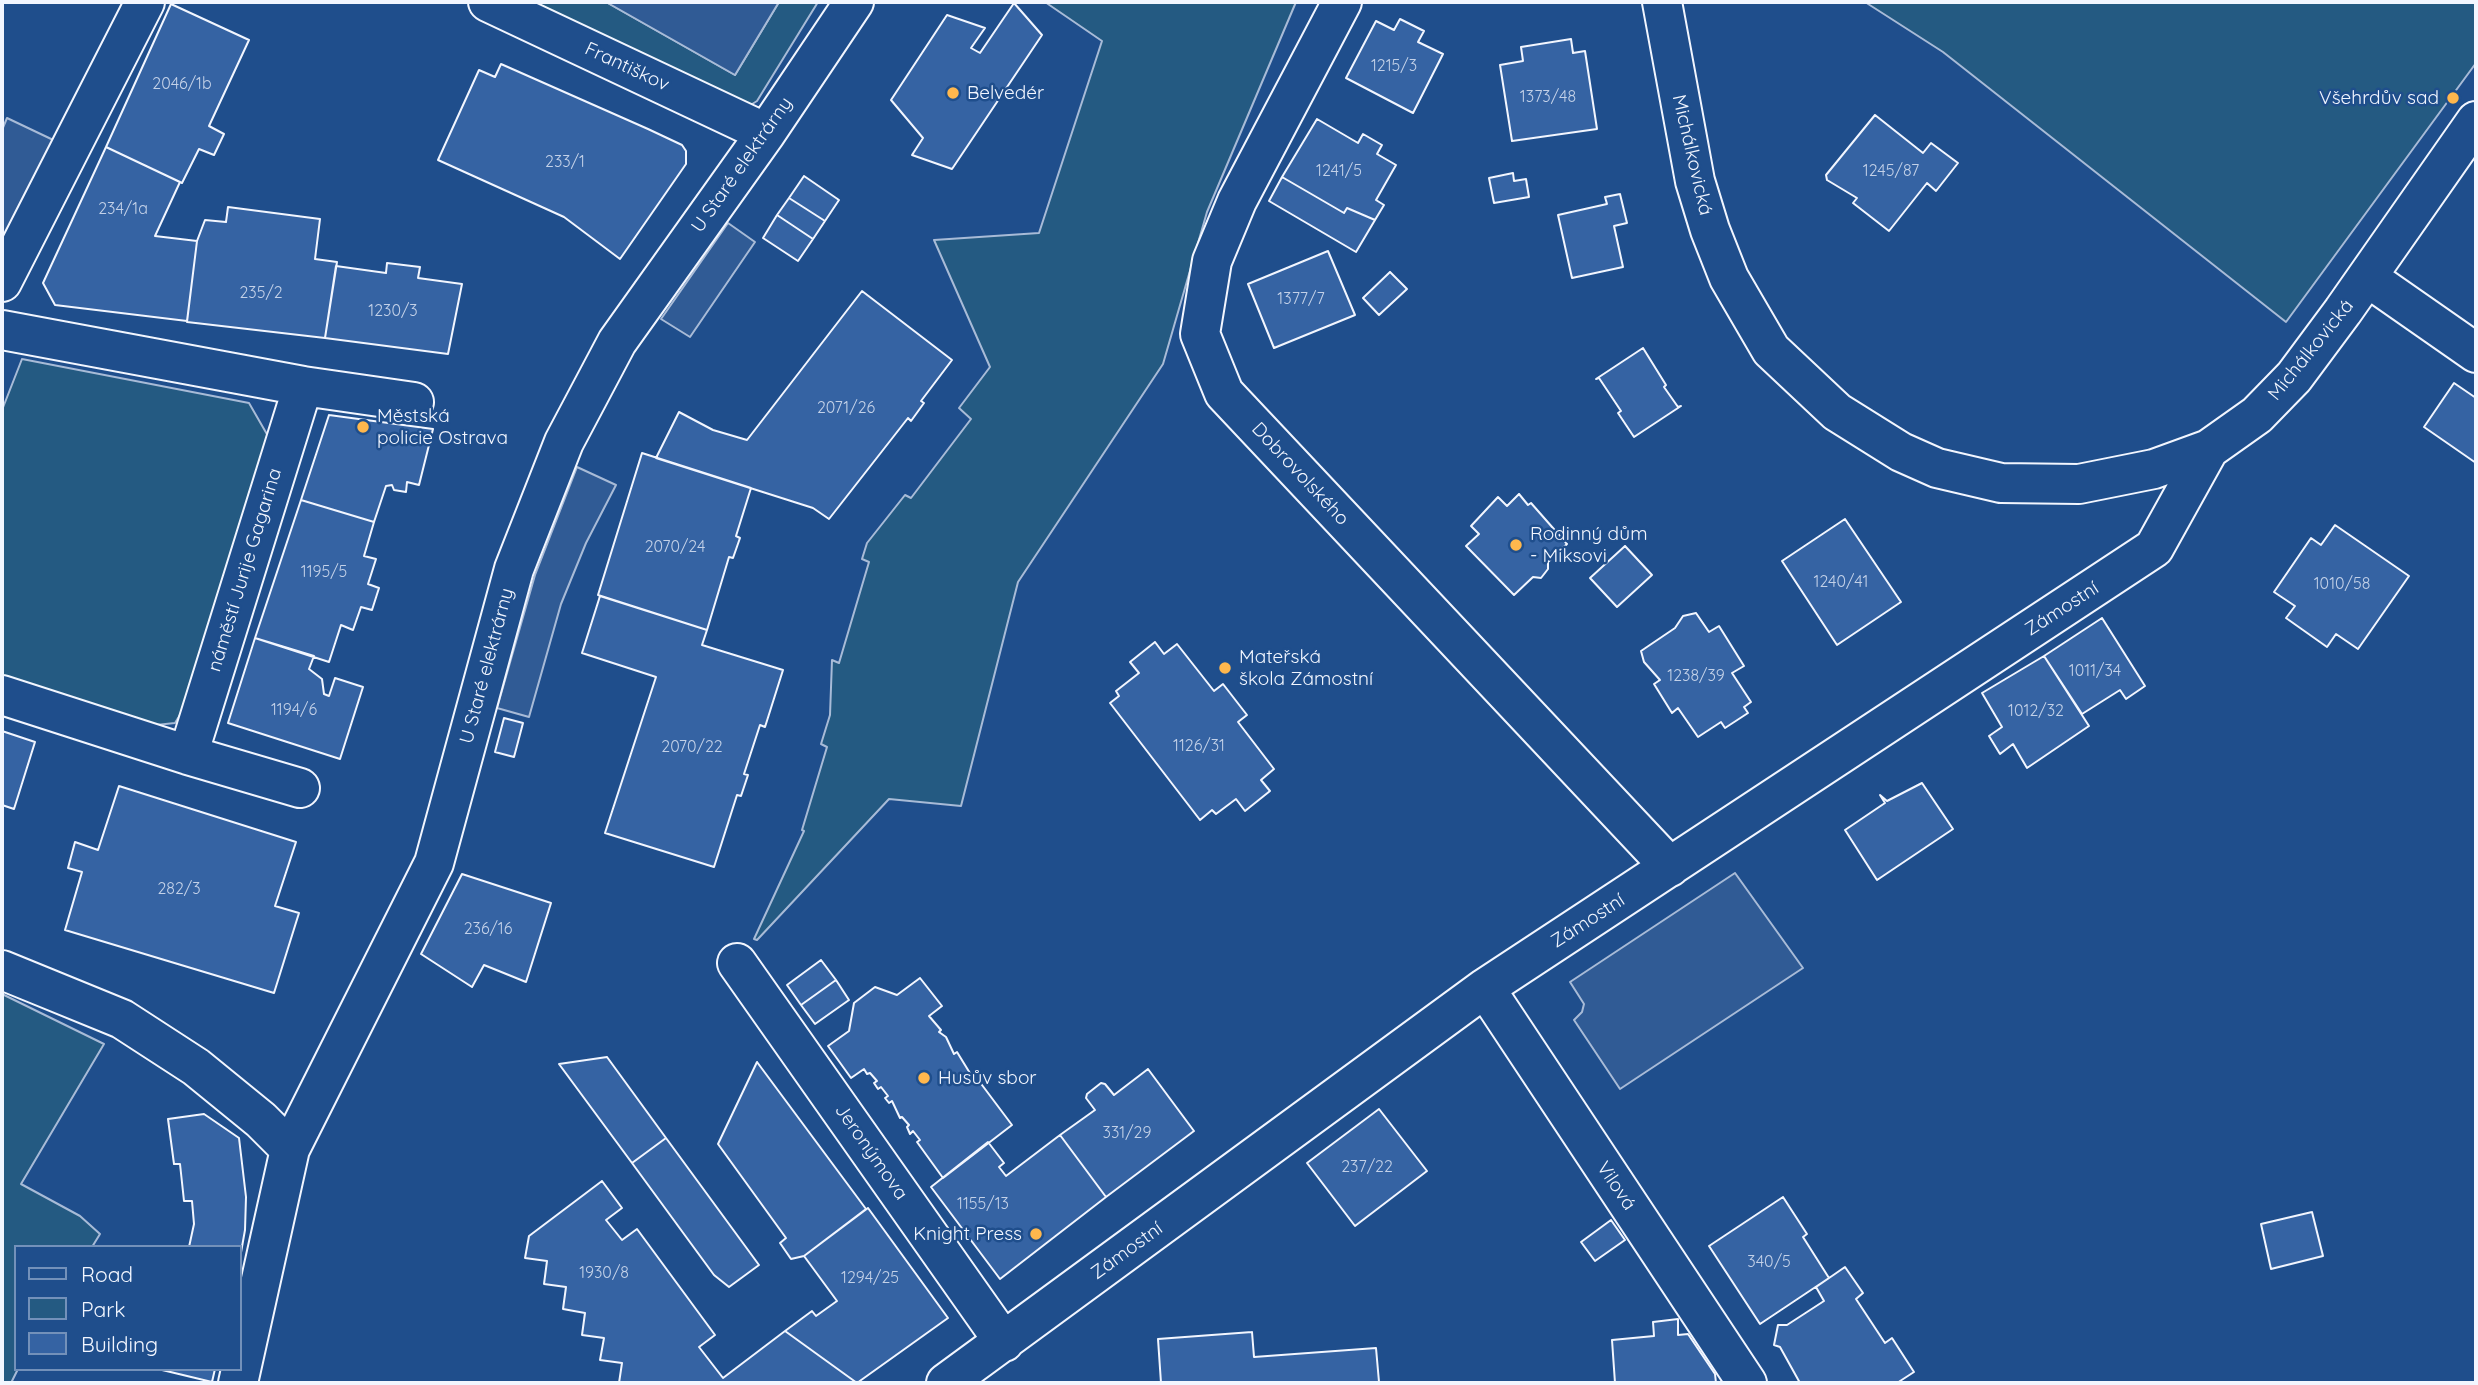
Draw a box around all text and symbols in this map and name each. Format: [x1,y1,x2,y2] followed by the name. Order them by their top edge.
[581,37,673,97] street label: Františkov
[1371,56,1417,76] house number: 1215/3
[152,74,212,94] house number: 2046/1b
[967,82,1044,104] place label: Belvedér
[945,85,961,101] marker: Belvedér
[1520,87,1576,107] house number: 1373/48
[2319,87,2439,109] place label: Všehrdův sad
[2445,90,2461,106] marker: Všehrdův sad
[687,93,797,237] street label: U Staré elektrárny
[1667,93,1717,217] street label: Michálkovická
[545,152,585,172] house number: 233/1
[1316,161,1362,181] house number: 1241/5
[1863,161,1919,181] house number: 1245/87
[98,199,148,219] house number: 234/1a
[239,283,283,303] house number: 235/2
[1277,289,1325,309] house number: 1377/7
[2263,295,2359,405] street label: Michálkovická
[368,301,418,321] house number: 1230/3
[817,398,875,418] house number: 2071/26
[377,405,508,449] place label: Městská policie Ostrava
[1246,418,1354,530] street label: Dobrovolského
[355,419,371,435] marker: Městská policie Ostrava
[203,466,287,674] street label: náměstí Jurije Gagarina
[1530,523,1647,567] place label: Rodinný dům - Miksovi
[645,537,705,557] house number: 2070/24
[1508,537,1524,553] marker: Rodinný dům - Miksovi
[301,562,347,582] house number: 1195/5
[1813,572,1869,592] house number: 1240/41
[2314,574,2370,594] house number: 1010/58
[2021,577,2103,641] street label: Zámostní
[455,586,519,746] street label: U Staré elektrárny
[1239,646,1373,690] place label: Mateřská škola Zámostní
[1217,660,1233,676] marker: Mateřská škola Zámostní
[2069,661,2121,681] house number: 1011/34
[1667,666,1725,686] house number: 1238/39
[271,700,317,720] house number: 1194/6
[2008,701,2064,721] house number: 1012/32
[1173,736,1225,756] house number: 1126/31
[661,737,723,757] house number: 2070/22
[157,879,201,899] house number: 282/3
[1547,889,1629,953] street label: Zámostní
[464,919,512,939] house number: 236/16
[938,1067,1037,1089] place label: Husův sbor
[916,1070,932,1086] marker: Husův sbor
[830,1100,912,1204] street label: Jeronýmova
[1103,1123,1151,1143] house number: 331/29
[1341,1157,1393,1177] house number: 237/22
[1592,1157,1640,1215] street label: Vilová
[957,1194,1009,1214] house number: 1155/13
[1087,1217,1167,1285] street label: Zámostní
[913,1223,1022,1245] place label: Knight Press
[1028,1226,1044,1242] marker: Knight Press
[14,1245,242,1371] legend
[1747,1252,1791,1272] house number: 340/5
[81,1261,133,1287] text: Road
[579,1263,629,1283] house number: 1930/8
[841,1268,899,1288] house number: 1294/25
[81,1296,125,1322] text: Park
[81,1331,158,1357] text: Building

